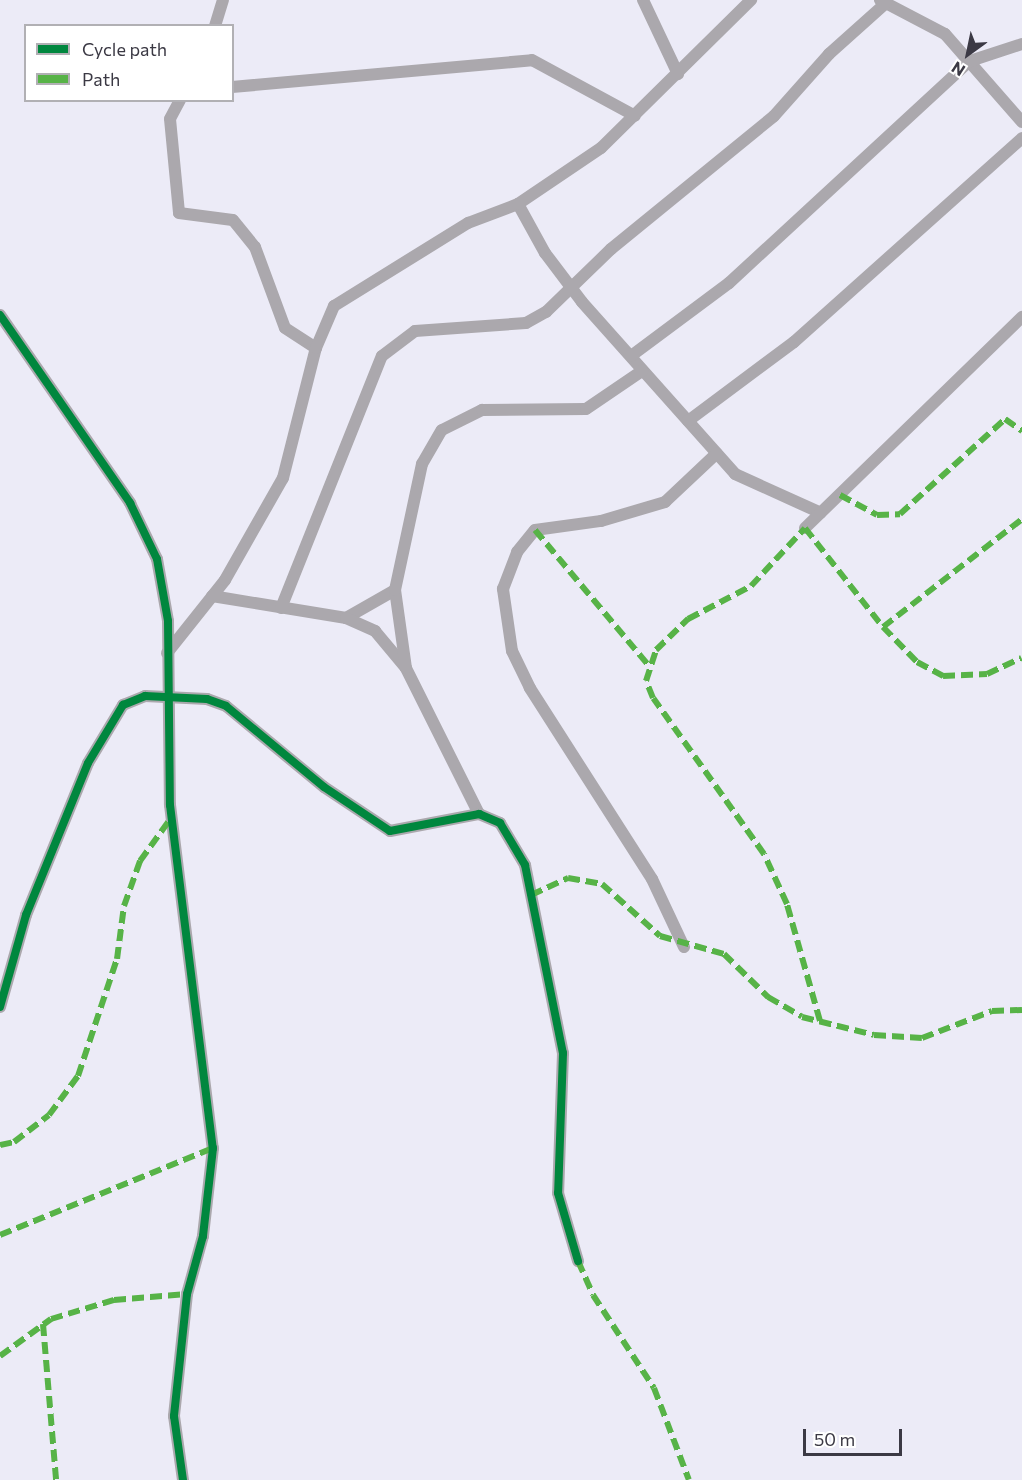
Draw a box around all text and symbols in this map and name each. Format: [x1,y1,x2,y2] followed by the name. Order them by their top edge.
[24,24,234,102] legend
[938,24,998,84] north arrow
[82,38,167,60] text: Cycle path
[948,58,968,81] text: N
[82,68,120,90] text: Path
[806,1417,905,1455] scale bar
[814,1428,855,1450] text: 50 m

